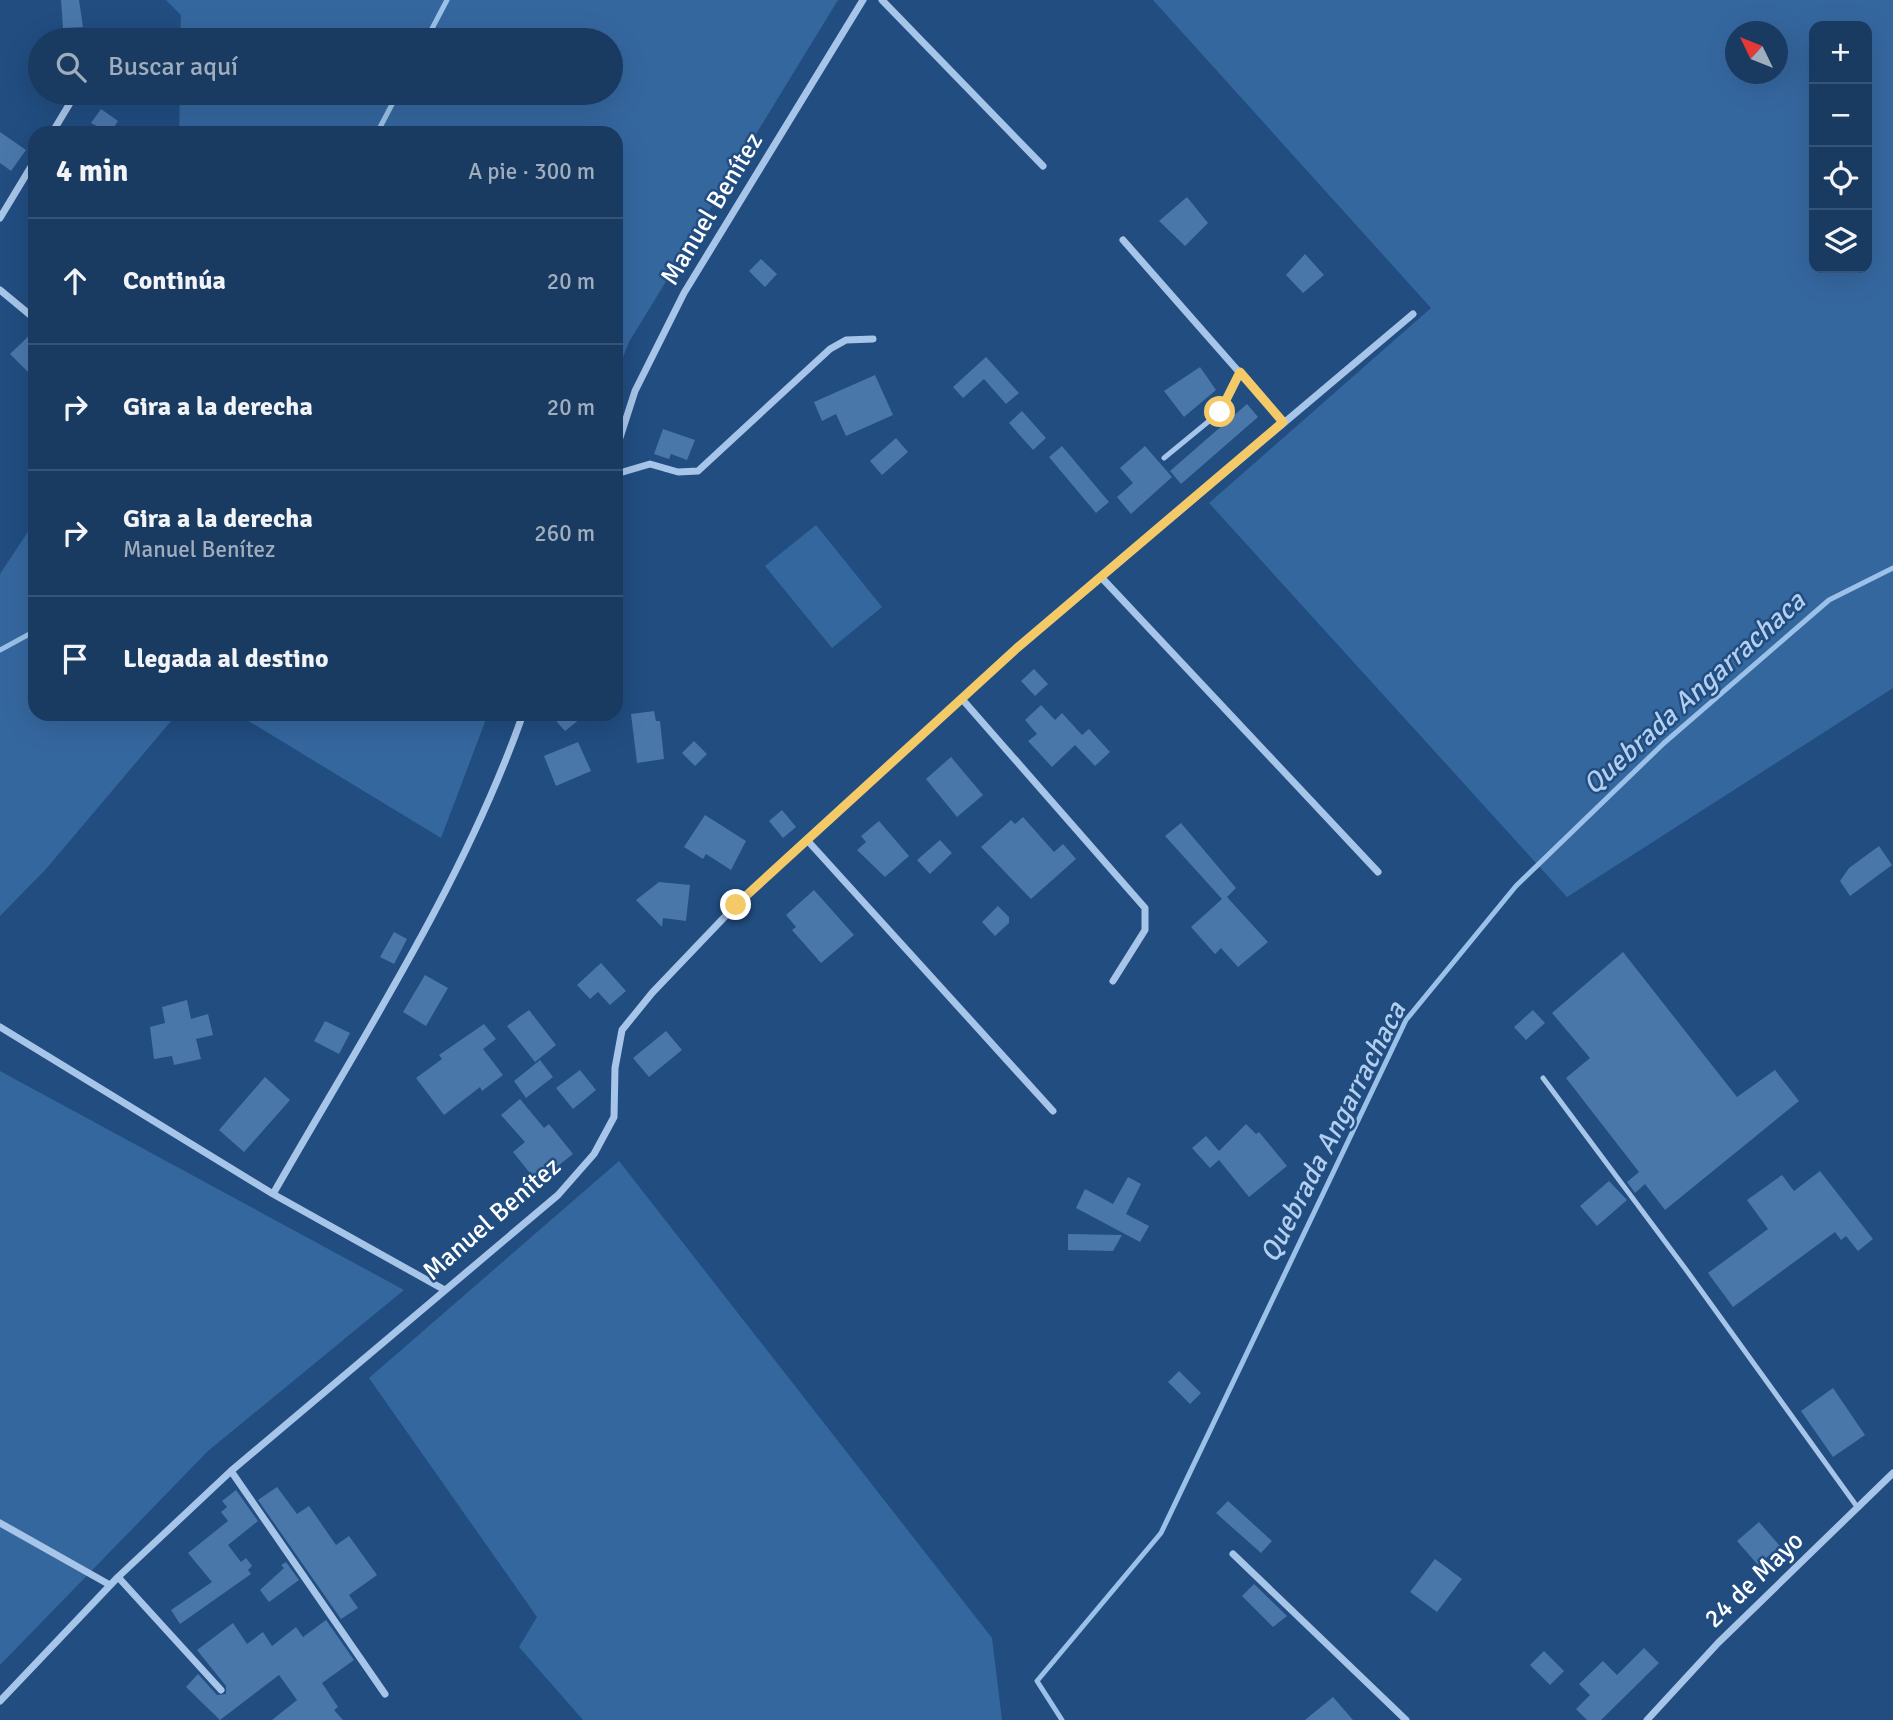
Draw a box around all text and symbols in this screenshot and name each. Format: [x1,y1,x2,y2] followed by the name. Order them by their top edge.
[1725,21,1788,84] north arrow
[1809,21,1872,273] map controls
[1809,21,1872,84] button: +
[28,28,623,105] search box
[52,48,90,86] icon: search
[108,51,238,83] text: Buscar aquí
[1809,84,1872,147] button: −
[654,127,770,291] street label: Manuel Benítez
[1809,147,1872,210] button: locate
[56,153,128,190] text: 4 min
[468,157,595,186] text: A pie · 300 m
[1809,210,1872,273] button: layers
[56,262,94,300] icon: ahead
[123,265,226,297] text: Continúa
[547,267,595,296] text: 20 m
[56,388,94,426] icon: right
[123,391,313,423] text: Gira a la derecha
[547,393,595,422] text: 20 m
[1204,396,1235,427] route start
[123,503,313,535] text: Gira a la derecha
[56,514,94,552] icon: right
[534,519,595,548] text: 260 m
[123,535,275,564] text: Manuel Benítez
[1576,584,1813,802] water label: Quebrada Angarrachaca
[56,640,94,678] icon: arrive
[123,643,329,675] text: Llegada al destino
[720,889,751,920] route end
[1253,996,1414,1268] water label: Quebrada Angarrachaca
[417,1150,567,1288] street label: Manuel Benítez
[1698,1525,1810,1635] street label: 24 de Mayo

